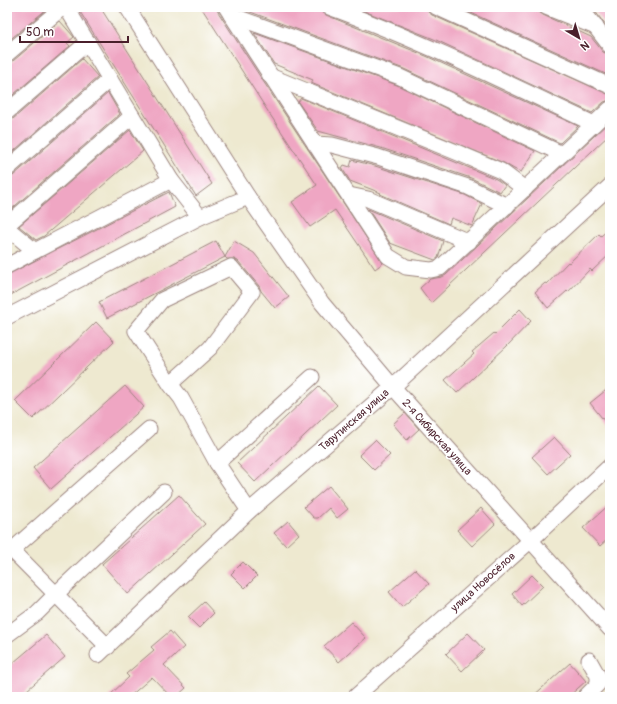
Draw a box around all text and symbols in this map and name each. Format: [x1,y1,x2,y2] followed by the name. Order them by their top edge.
[20,18,128,44] scale bar
[559,18,599,58] north arrow
[26,25,54,40] text: 50 m
[577,38,592,53] text: N
[316,386,392,454] street label: Тарутинская улица
[399,396,475,478] street label: 2-я Сибирская улица
[447,550,518,615] street label: улица Новосёлов

